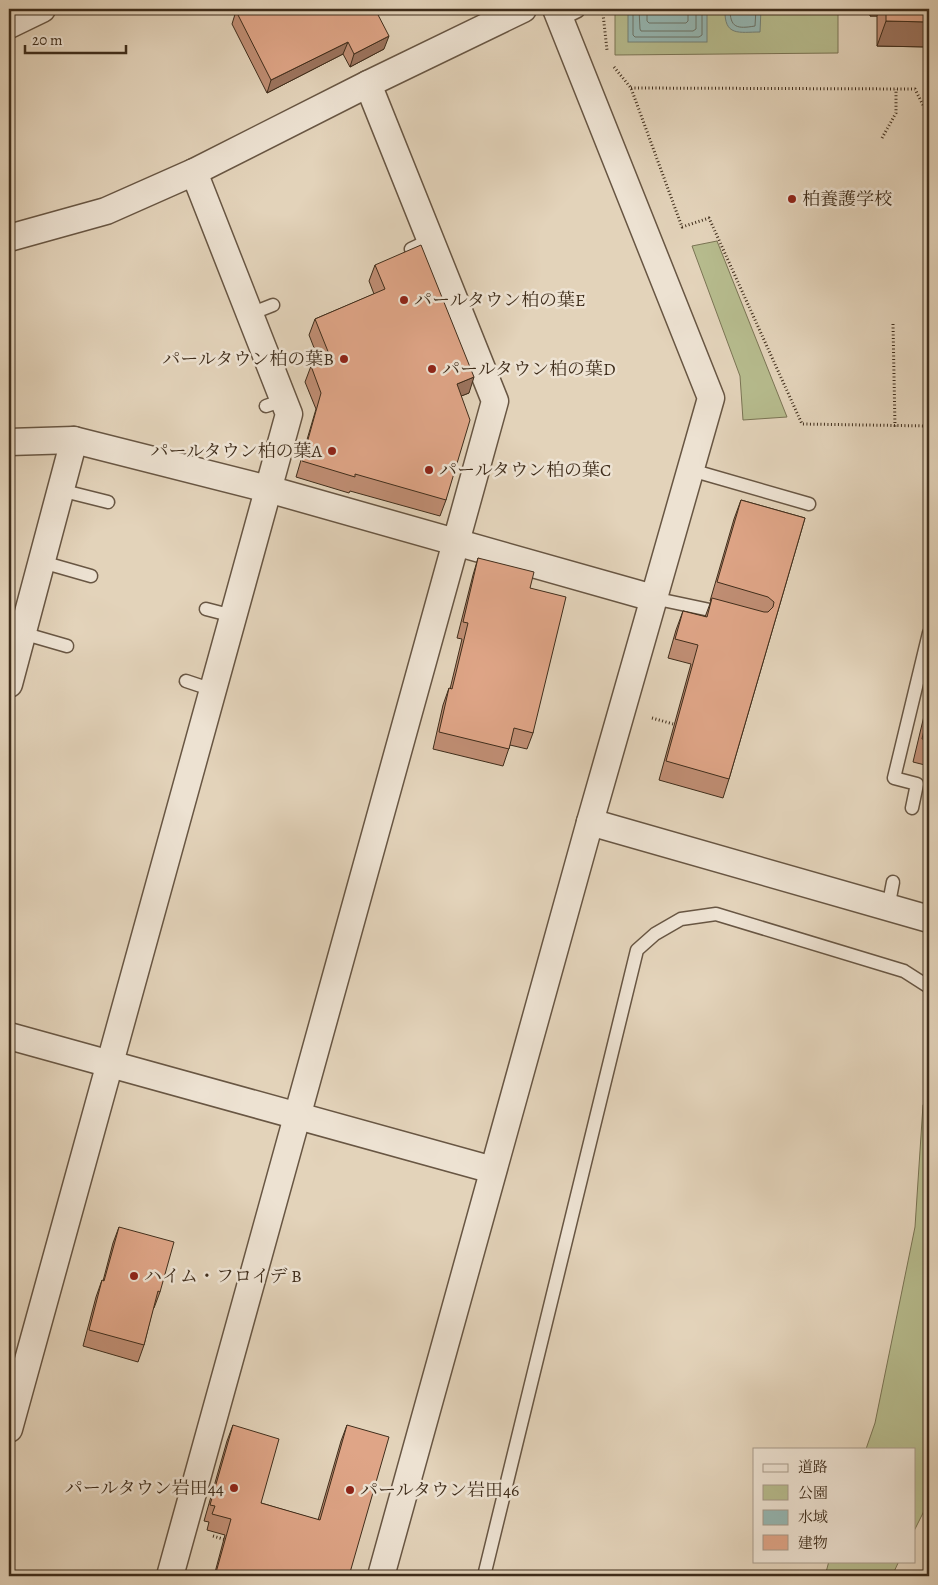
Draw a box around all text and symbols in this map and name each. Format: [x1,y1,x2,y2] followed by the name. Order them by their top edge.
[25,22,126,54] scale bar
[32,30,63,50] text: 20 m
[802,187,892,211] place label: 柏養護学校
[786,193,798,205] marker: 柏養護学校
[414,288,586,312] place label: パールタウン柏の葉E
[398,294,410,306] marker: パールタウン柏の葉E
[162,347,334,371] place label: パールタウン柏の葉B
[338,353,350,365] marker: パールタウン柏の葉B
[442,357,616,381] place label: パールタウン柏の葉D
[426,363,438,375] marker: パールタウン柏の葉D
[151,439,322,463] place label: パールタウン柏の葉A
[326,445,338,457] marker: パールタウン柏の葉A
[439,458,611,482] place label: パールタウン柏の葉C
[423,464,435,476] marker: パールタウン柏の葉C
[144,1264,302,1288] place label: ハイム・フロイデ B
[128,1270,140,1282] marker: ハイム・フロイデ B
[753,1448,916,1562] legend
[798,1457,828,1477] text: 道路
[65,1476,224,1500] place label: パールタウン岩田44
[360,1478,519,1502] place label: パールタウン岩田46
[228,1482,240,1494] marker: パールタウン岩田44
[798,1483,828,1503] text: 公園
[344,1484,356,1496] marker: パールタウン岩田46
[798,1507,828,1527] text: 水域
[798,1533,828,1553] text: 建物

